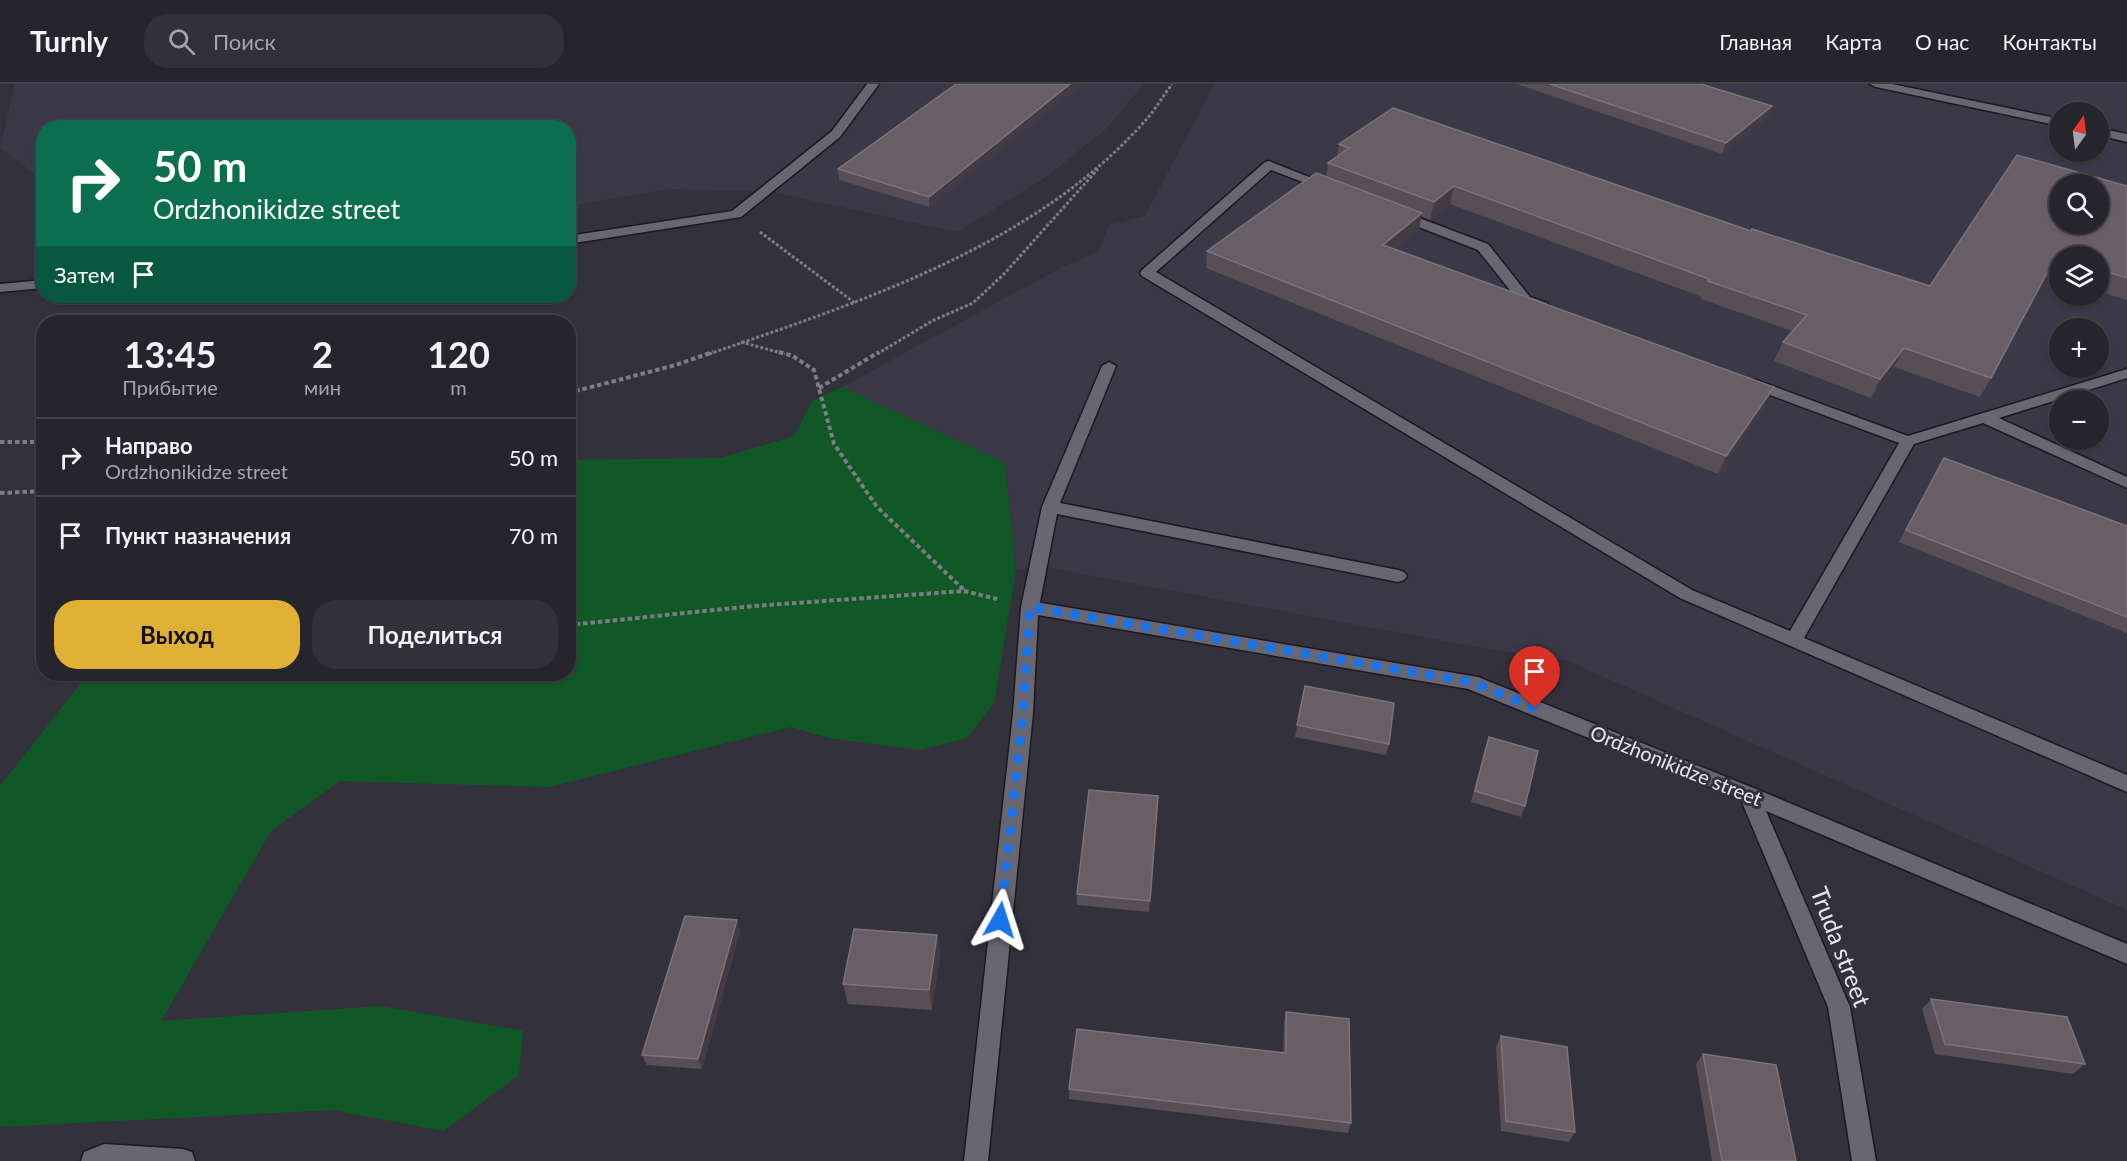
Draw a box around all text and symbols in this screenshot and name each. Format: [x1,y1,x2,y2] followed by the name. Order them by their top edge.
[144,14,564,68] search box
[30,24,108,58] text: Turnly
[165,25,198,58] icon: search
[213,28,276,55] text: Поиск
[1719,29,1792,54] text: Главная
[1825,29,1882,54] text: Карта
[1915,29,1969,54] text: О нас
[2002,29,2097,54] text: Контакты
[2049,102,2109,162] north arrow
[2049,102,2109,450] map controls
[153,141,247,191] text: 50 m
[54,144,132,222] icon: right
[2049,174,2109,234] button: search
[153,192,400,225] text: Ordzhonikidze street
[2049,246,2109,306] button: layers
[127,258,160,291] icon: arrive
[54,261,115,288] text: Затем
[2049,318,2109,378] button: +
[124,332,216,376] text: 13:45
[312,332,333,376] text: 2
[427,332,490,376] text: 120
[122,375,218,399] text: Прибытие
[304,375,341,399] text: мин
[450,375,467,399] text: m
[2049,390,2109,450] button: −
[105,432,193,459] text: Направо
[54,441,87,474] icon: right
[509,444,558,471] text: 50 m
[105,459,288,483] text: Ordzhonikidze street
[54,519,87,552] icon: arrive
[105,522,291,549] text: Пункт назначения
[509,522,558,549] text: 70 m
[54,600,300,669] button: Выход
[312,600,558,669] button: Поделиться
[1509,646,1560,708] pin
[1518,655,1551,688] icon: arrive
[1587,720,1766,810] street label: Ordzhonikidze street
[1805,882,1878,1011] street label: Truda street
[968,888,1032,952] position arrow

